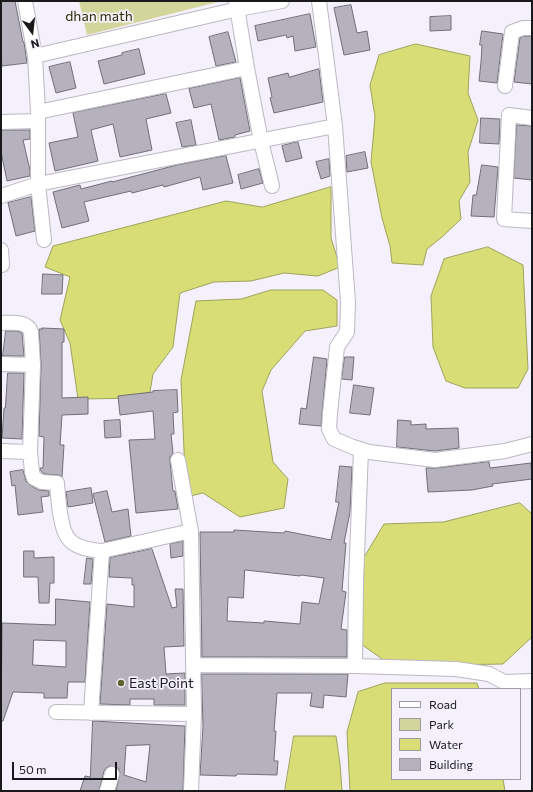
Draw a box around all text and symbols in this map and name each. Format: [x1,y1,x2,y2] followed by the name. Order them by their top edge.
[65,8,133,24] park label: dhan math
[12,12,52,52] north arrow
[30,37,41,51] text: N
[129,675,194,691] place label: East Point
[116,678,126,688] marker: East Point
[391,688,521,780] legend
[429,697,457,711] text: Road
[429,717,454,731] text: Park
[429,737,463,751] text: Water
[14,754,119,780] scale bar
[429,757,473,771] text: Building
[19,762,47,776] text: 50 m

